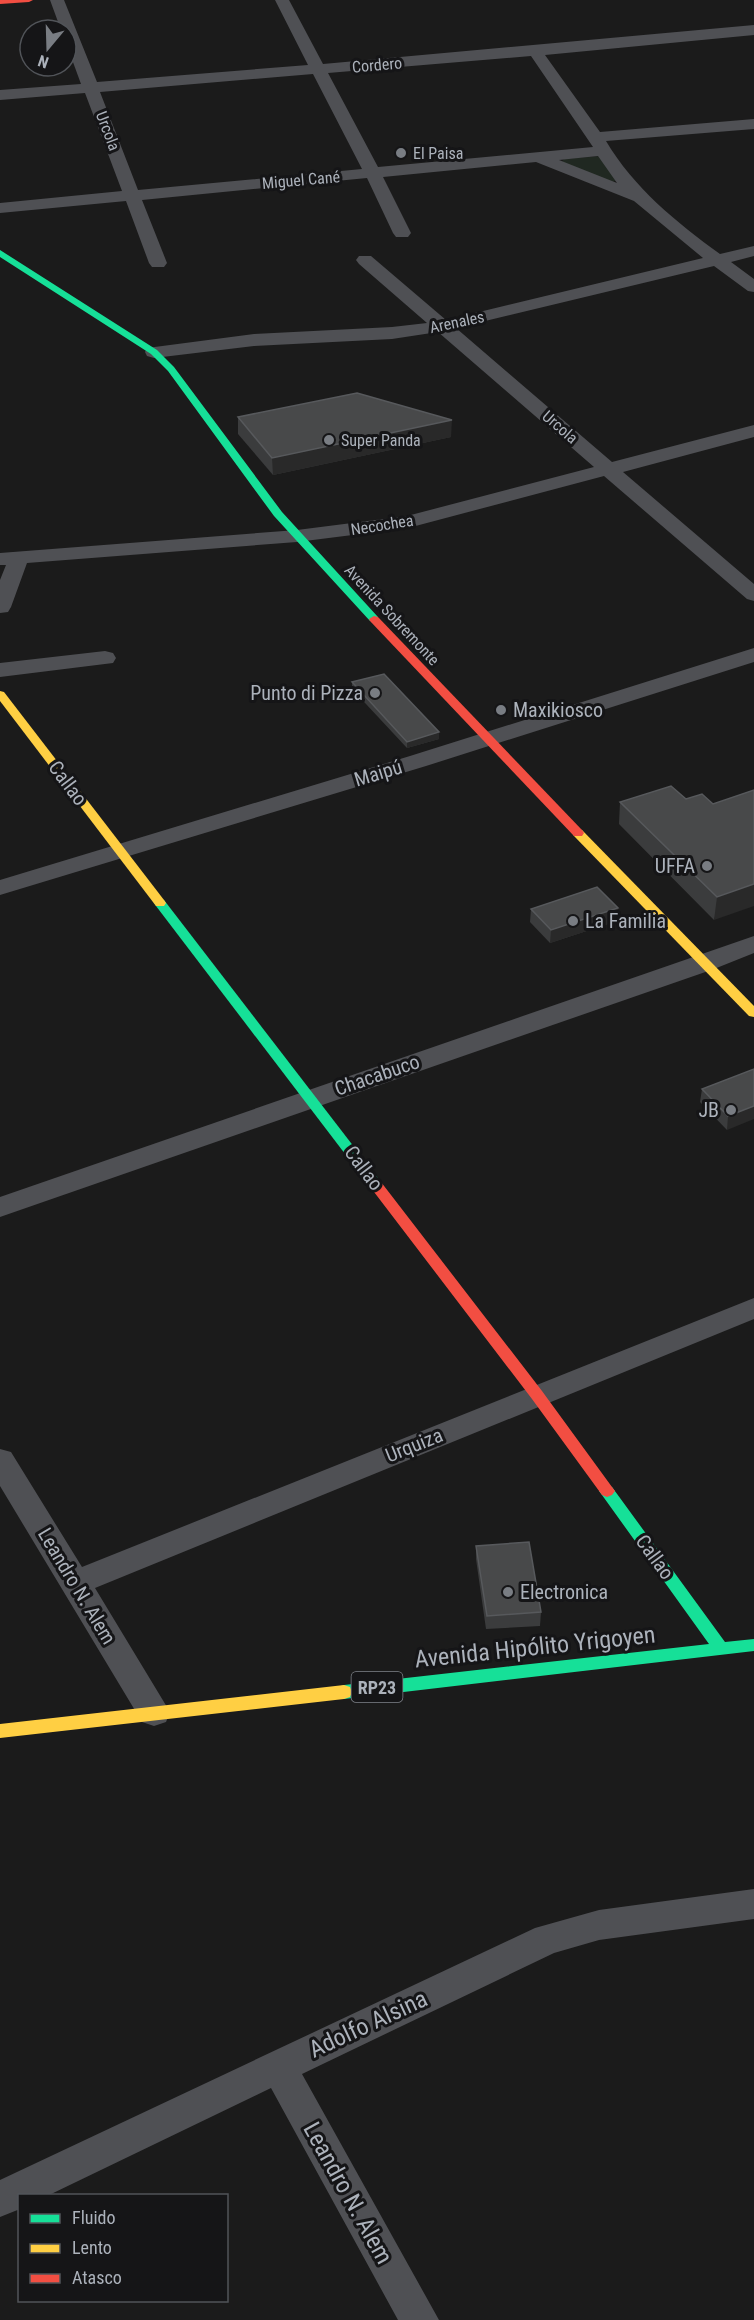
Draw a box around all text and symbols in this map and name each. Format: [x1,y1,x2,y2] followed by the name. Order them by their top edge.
[18,18,78,78] north arrow
[36,51,51,72] text: N
[351,53,403,77] street label: Cordero
[92,109,124,153] street label: Urcola
[413,144,463,163] place label: El Paisa
[394,146,408,160] marker: El Paisa
[261,167,341,193] street label: Miguel Cané
[428,307,486,337] street label: Arenales
[538,407,582,447] street label: Urcola
[341,431,421,450] place label: Super Panda
[322,433,336,447] marker: Super Panda
[349,511,415,539] street label: Necochea
[341,561,443,669] street label: Avenida Sobremonte
[250,681,363,705] place label: Punto di Pizza
[368,686,382,700] marker: Punto di Pizza
[513,698,603,722] place label: Maxikiosco
[494,703,508,717] marker: Maxikiosco
[351,754,405,792] street label: Maipú
[43,756,93,810] street label: Callao
[655,854,695,878] place label: UFFA
[700,859,714,873] marker: UFFA
[585,909,666,933] place label: La Familia
[566,914,580,928] marker: La Familia
[331,1049,423,1101] street label: Chacabuco
[698,1098,719,1122] place label: JB
[724,1103,738,1117] marker: JB
[339,1141,389,1195] street label: Callao
[382,1423,446,1467] street label: Urquiza
[33,1523,121,1649] street label: Leandro N. Alem
[631,1530,679,1584] street label: Callao
[520,1580,608,1604] place label: Electronica
[501,1585,515,1599] marker: Electronica
[413,1620,657,1674] street label: Avenida Hipólito Yrigoyen
[352,1672,403,1702] road number: RP23
[304,1984,432,2064] street label: Adolfo Alsina
[298,2117,398,2269] street label: Leandro N. Alem
[18,2194,228,2302] legend
[72,2207,116,2228] text: Fluido
[72,2237,112,2258] text: Lento
[72,2267,122,2288] text: Atasco

